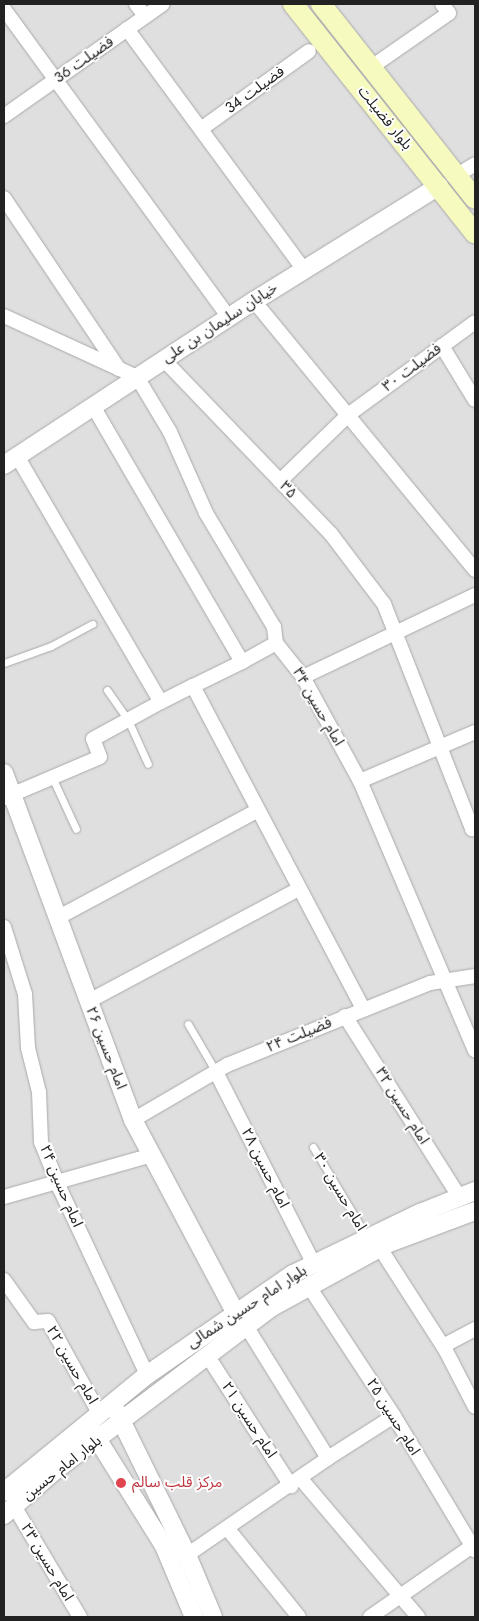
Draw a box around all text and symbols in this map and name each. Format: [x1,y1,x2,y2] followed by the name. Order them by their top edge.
[51,33,117,87] street label: فضیلت 36
[222,62,288,118] street label: فضیلت 34
[354,83,416,153] street label: بلوار فضیلت
[159,279,281,367] street label: خیابان سلیمان بن علی
[379,340,445,396] street label: فضیلت ۳۰
[276,478,300,502] street label: ۳۵
[288,665,348,749] street label: امام حسین ۳۴
[82,1004,130,1092] street label: امام حسین ۲۶
[264,1014,334,1056] street label: فضیلت ۲۴
[371,1064,433,1148] street label: امام حسین ۳۲
[237,1125,293,1211] street label: امام حسین ۲۸
[36,1142,86,1230] street label: امام حسین ۲۴
[310,1150,370,1234] street label: امام حسین ۳۰
[184,1262,310,1352] street label: بلوار امام حسین شمالی
[42,1323,102,1407] street label: امام حسین ۲۲
[362,1375,424,1459] street label: امام حسین ۲۵
[218,1378,280,1462] street label: امام حسین ۲۱
[19,1432,105,1504] street label: بلوار امام حسین
[132,1474,222,1492] place label: مرکز قلب سالم
[114,1476,128,1490] marker: مرکز قلب سالم
[17,1520,77,1604] street label: امام حسین ۲۳

